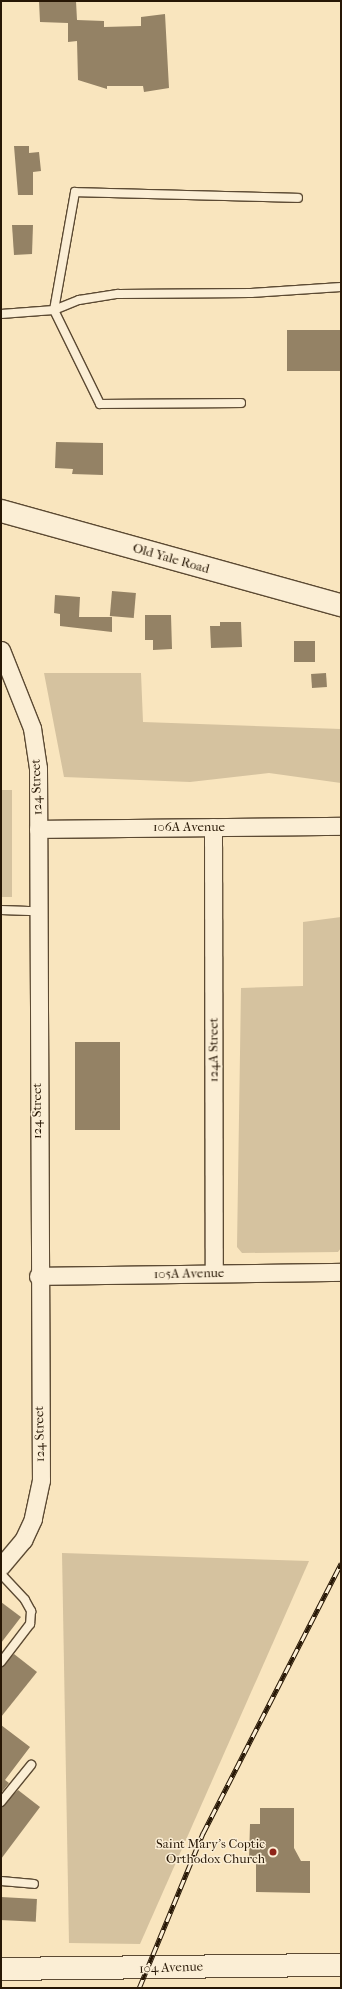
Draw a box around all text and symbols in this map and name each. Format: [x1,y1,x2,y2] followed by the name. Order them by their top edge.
[131,541,211,577] street label: Old Yale Road
[28,759,46,815] street label: 124 Street
[153,819,225,835] street label: 106A Avenue
[206,1018,222,1082] street label: 124A Street
[29,1083,45,1139] street label: 124 Street
[154,1266,224,1282] street label: 105A Avenue
[32,1406,48,1462] street label: 124 Street
[156,1837,265,1868] place label: Saint Mary's Coptic Orthodox Church
[268,1847,278,1857] marker: Saint Mary's Coptic Orthodox Church
[139,1959,203,1977] street label: 104 Avenue

